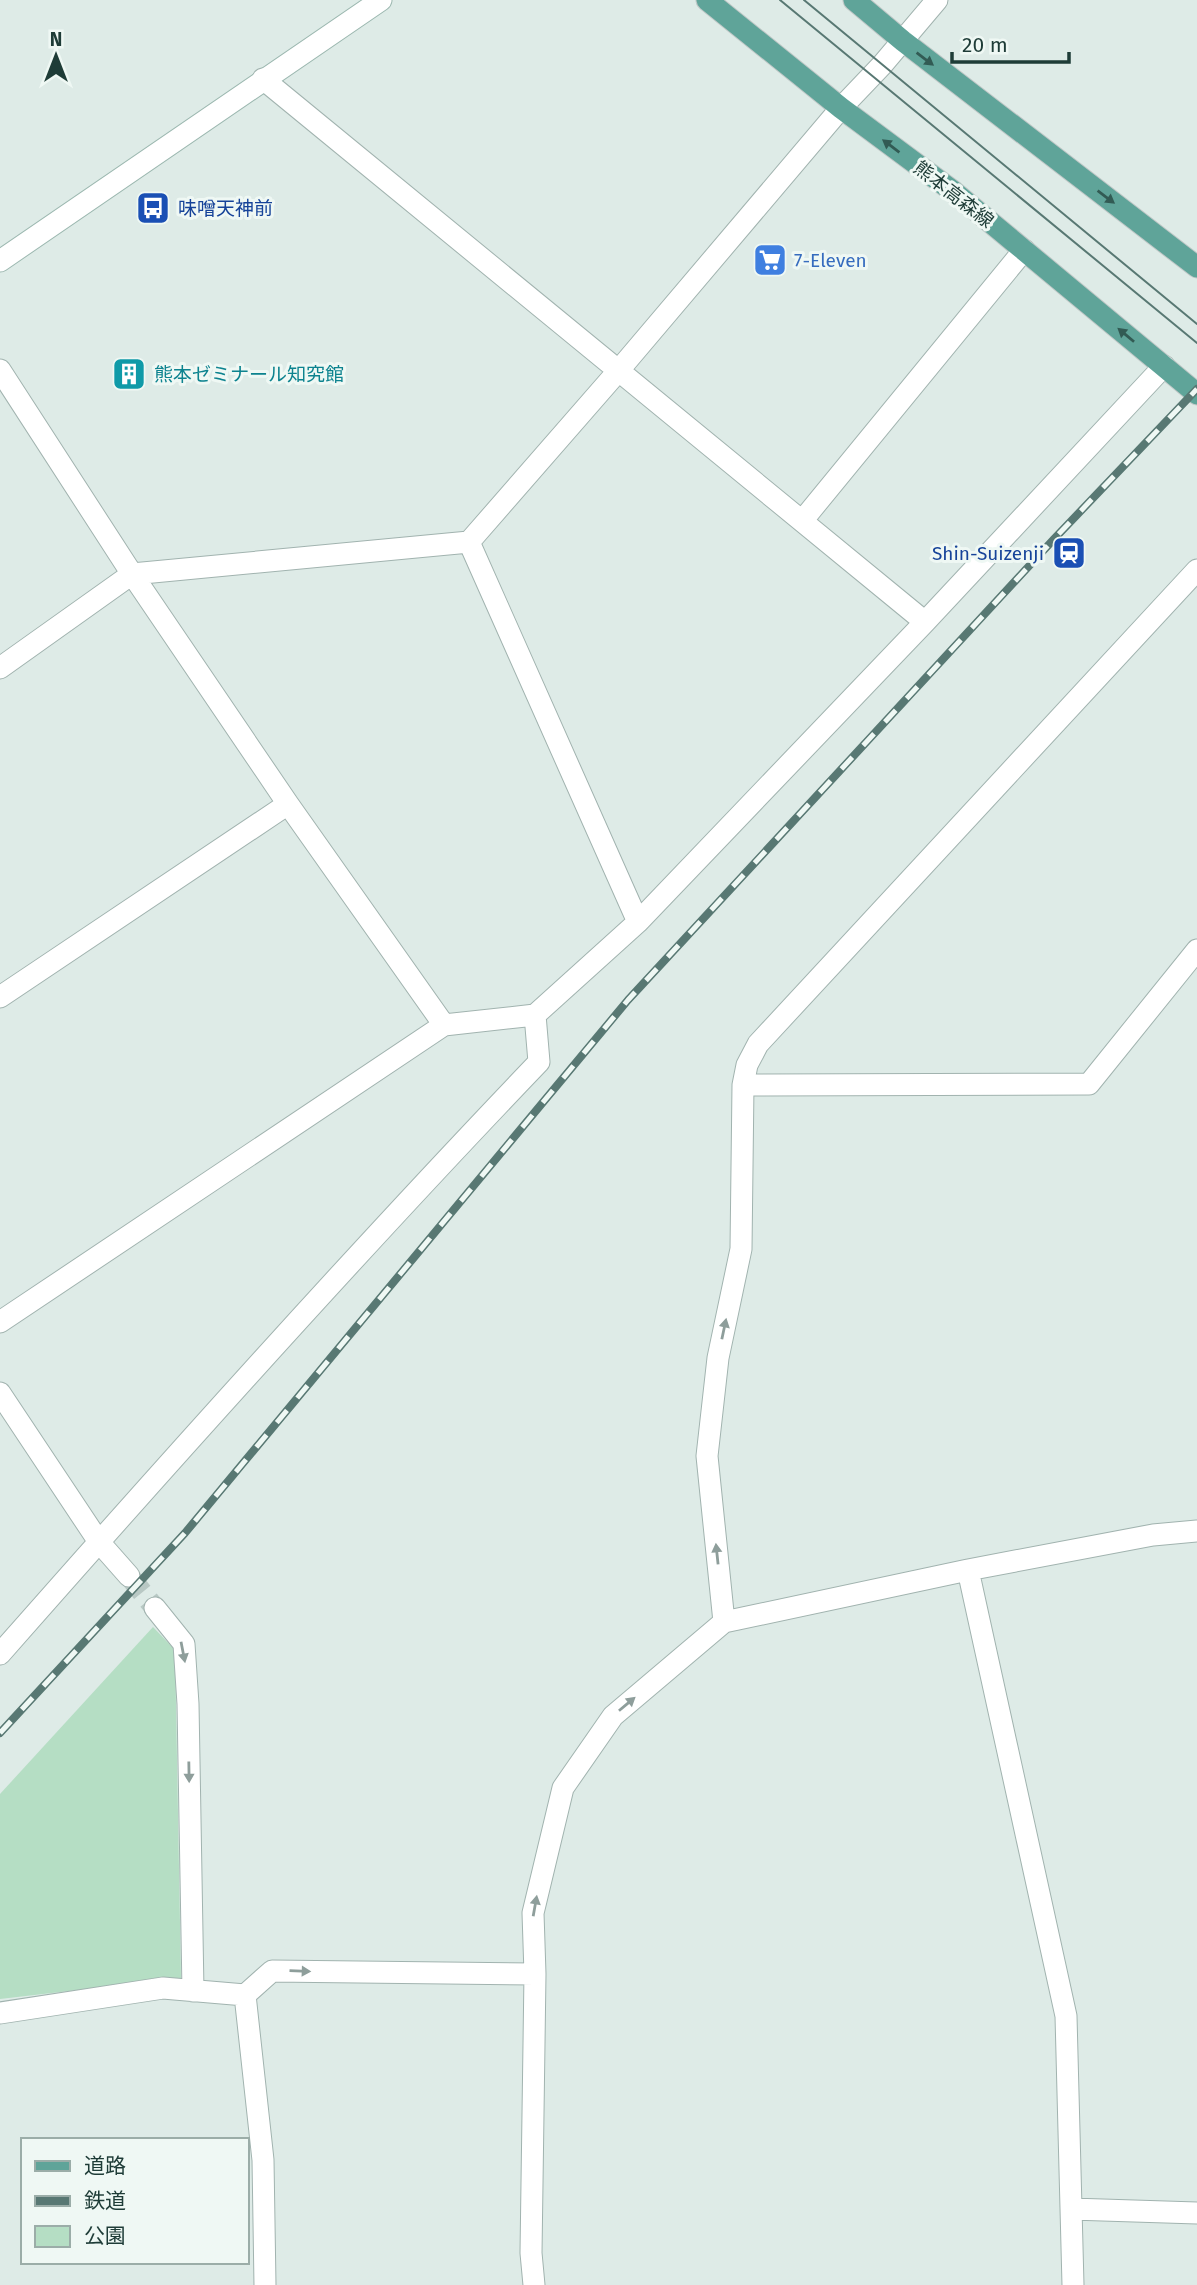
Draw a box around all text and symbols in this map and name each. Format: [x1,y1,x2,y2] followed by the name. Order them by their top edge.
[21,21,91,91] north arrow
[952,21,1069,65] scale bar
[50,28,62,51] text: N
[962,32,1008,58] text: 20 m
[916,51,934,66] one-way arrow
[883,138,901,153] one-way arrow
[909,156,998,233] street label: 熊本高森線
[134,189,172,227] bus stop icon: 味噌天神前
[1097,190,1115,204] one-way arrow
[178,197,273,220] place label: 味噌天神前
[751,241,789,279] supermarket icon: 7-Eleven
[794,249,867,272] place label: 7-Eleven
[1117,327,1135,342] one-way arrow
[110,355,148,393] building icon: 熊本ゼミナール知究館
[154,363,344,386] place label: 熊本ゼミナール知究館
[1050,534,1088,572] station icon: Shin-Suizenji
[932,542,1044,565] place label: Shin-Suizenji
[718,1318,729,1340] one-way arrow
[712,1543,723,1565] one-way arrow
[177,1641,188,1663] one-way arrow
[617,1697,635,1712] one-way arrow
[183,1761,195,1783] one-way arrow
[530,1895,541,1917] one-way arrow
[290,1966,312,1977] one-way arrow
[21,2138,248,2264] legend
[84,2153,126,2179] text: 道路
[84,2188,126,2214] text: 鉄道
[84,2223,126,2249] text: 公園

